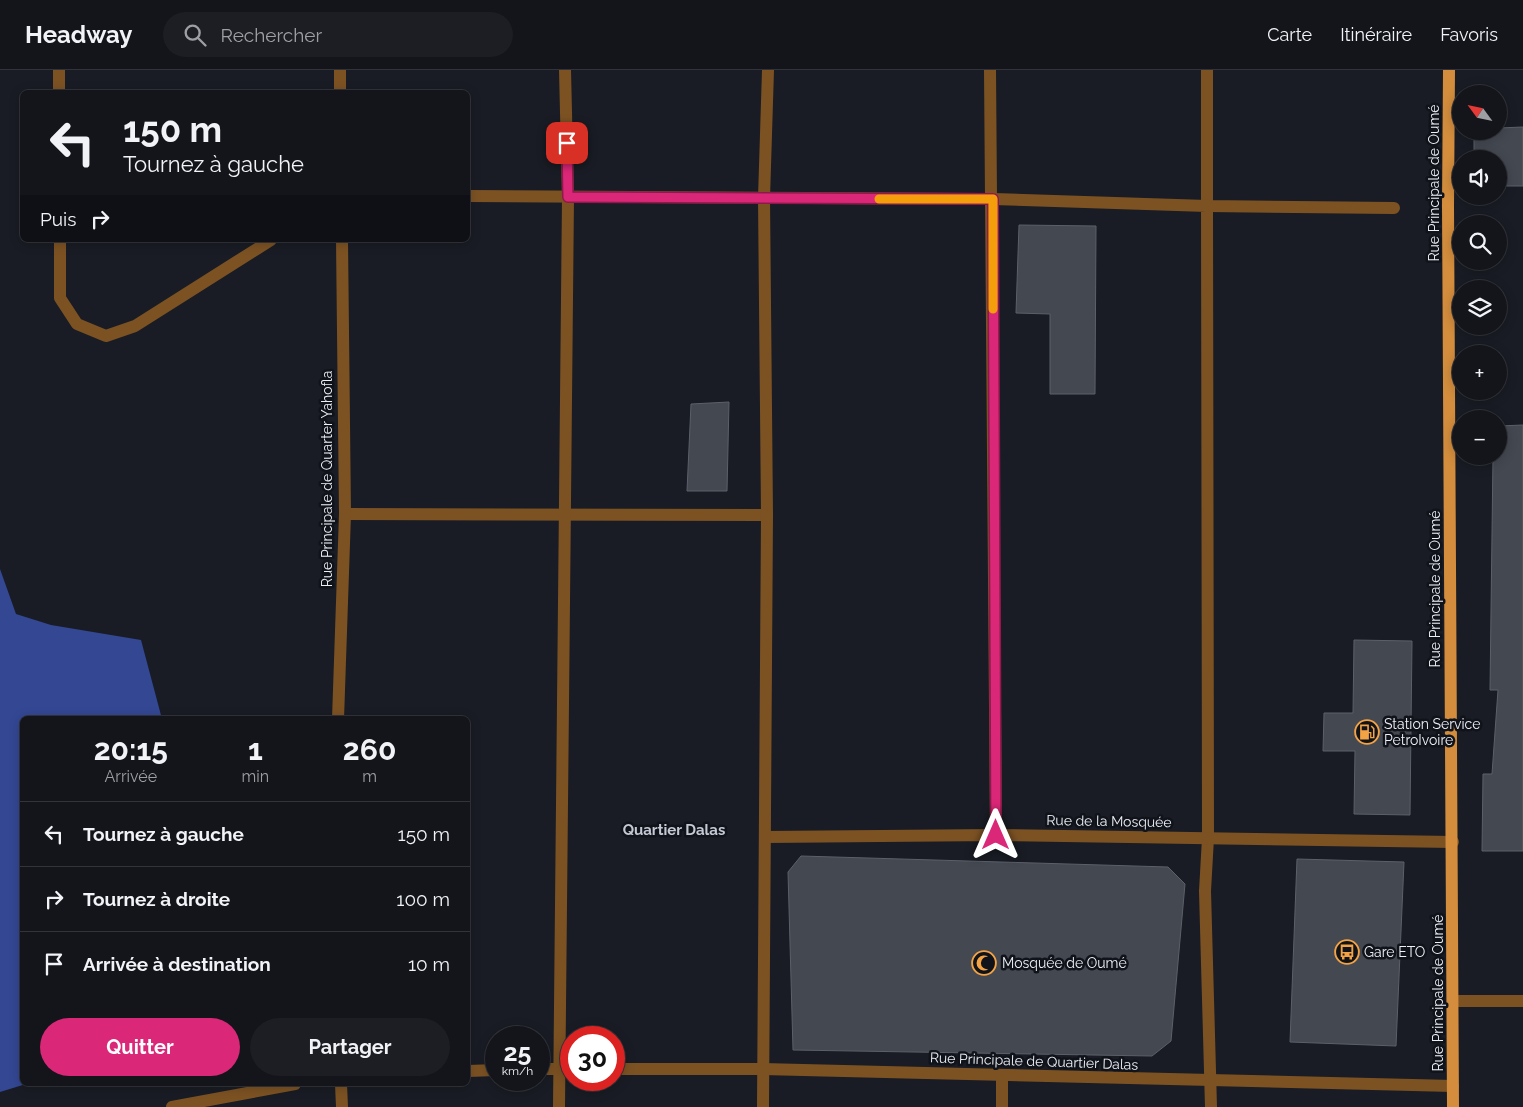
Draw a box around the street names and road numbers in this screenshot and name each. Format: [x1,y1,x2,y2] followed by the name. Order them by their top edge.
[1426,105,1442,262] street label: Rue Principale de Oumé
[319,371,335,587] street label: Rue Principale de Quarter Yahofla
[1427,511,1443,668] street label: Rue Principale de Oumé
[1046,812,1172,830] street label: Rue de la Mosquée
[1430,915,1446,1072] street label: Rue Principale de Oumé
[930,1049,1139,1073] street label: Rue Principale de Quartier Dalas

